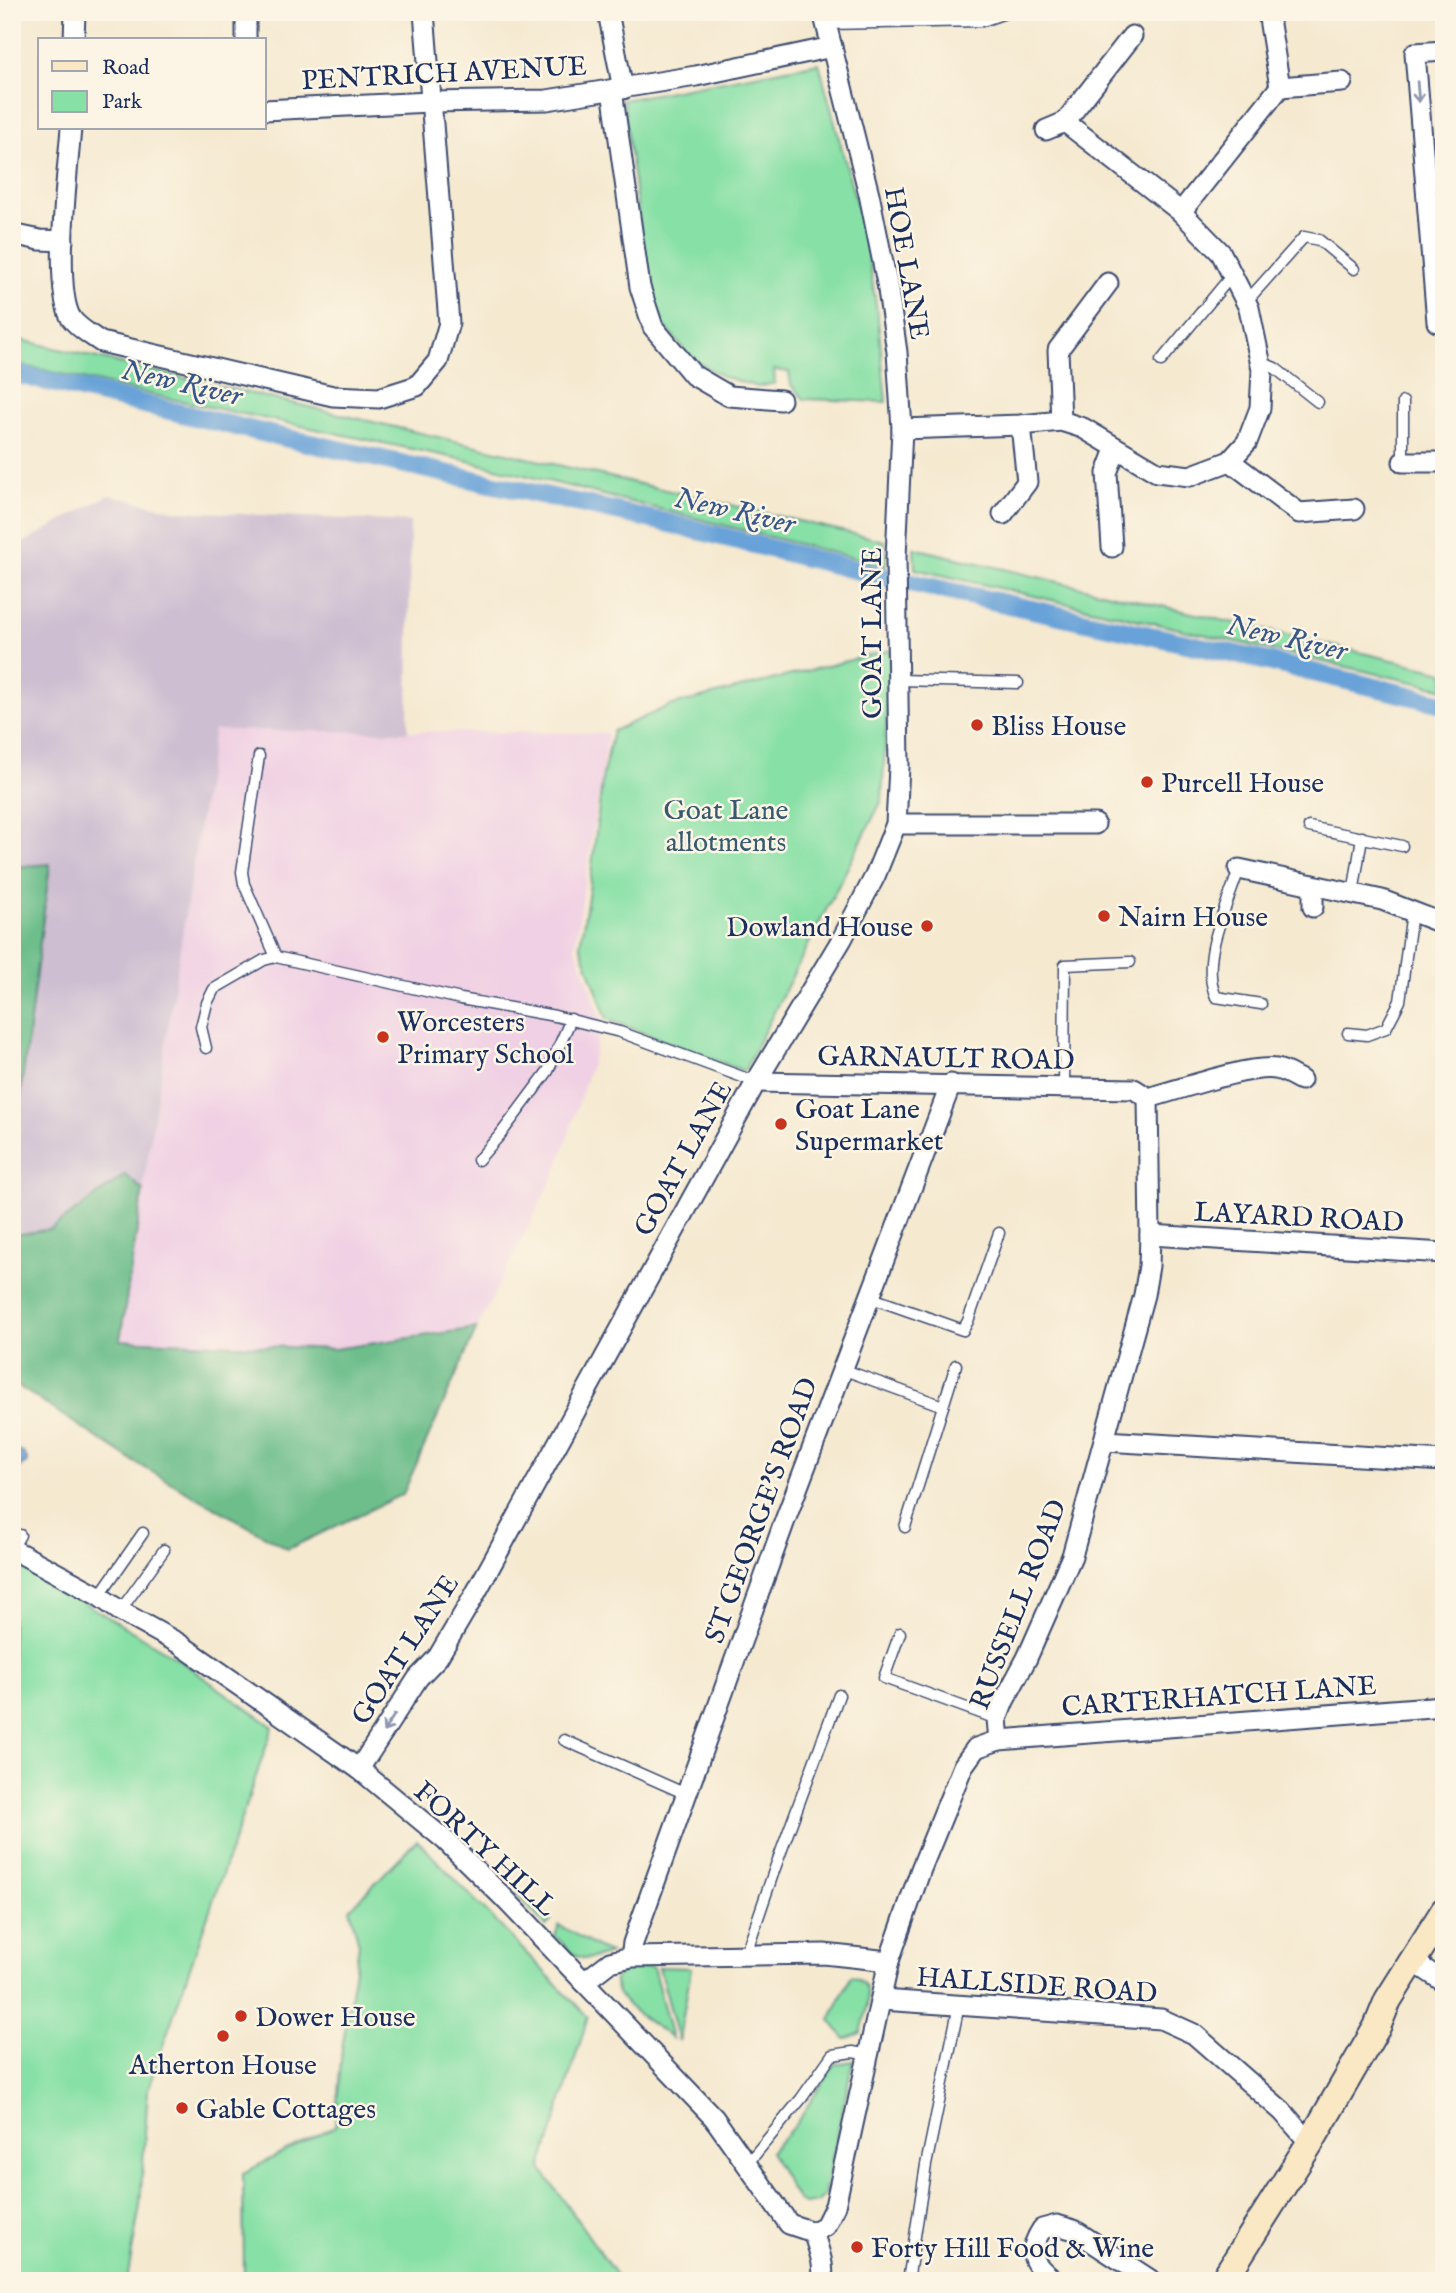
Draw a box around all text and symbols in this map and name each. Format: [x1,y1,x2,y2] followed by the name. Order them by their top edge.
[38,38,266,130] legend
[300,50,588,99] street label: PENTRICH AVENUE
[102,55,150,82] text: Road
[1412,81,1425,103] one-way arrow
[102,89,143,116] text: Park
[875,184,936,343] street label: HOE LANE
[117,352,248,417] water label: New River
[670,480,801,545] water label: New River
[856,547,891,719] street label: GOAT LANE
[1222,607,1353,672] water label: New River
[991,710,1126,745] place label: Bliss House
[969,717,985,733] marker: Bliss House
[1161,767,1324,802] place label: Purcell House
[1139,774,1155,790] marker: Purcell House
[664,794,789,861] park label: Goat Lane allotments
[1118,901,1268,936] place label: Nairn House
[1096,908,1112,924] marker: Nairn House
[726,911,913,946] place label: Dowland House
[919,918,935,934] marker: Dowland House
[397,1006,574,1073] place label: Worcesters Primary School
[375,1029,391,1045] marker: Worcesters Primary School
[817,1040,1075,1079] street label: GARNAULT ROAD
[627,1076,741,1243] street label: GOAT LANE
[795,1093,944,1160] place label: Goat Lane Supermarket
[773,1116,789,1132] marker: Goat Lane Supermarket
[1193,1196,1405,1241] street label: LAYARD ROAD
[698,1373,827,1649] street label: ST GEORGE'S ROAD
[963,1495,1076,1715] street label: RUSSELL ROAD
[345,1569,468,1732] street label: GOAT LANE
[1060,1669,1378,1726] street label: CARTERHATCH LANE
[381,1713,395,1733] one-way arrow
[405,1775,563,1925] street label: FORTY HILL
[915,1961,1159,2012] street label: HALLSIDE ROAD
[255,2001,416,2036] place label: Dower House
[233,2008,249,2024] marker: Dower House
[215,2028,231,2044] marker: Atherton House
[128,2049,317,2084] place label: Atherton House
[196,2093,376,2128] place label: Gable Cottages
[174,2100,190,2116] marker: Gable Cottages
[871,2232,1154,2267] place label: Forty Hill Food & Wine
[849,2239,865,2255] marker: Forty Hill Food & Wine

